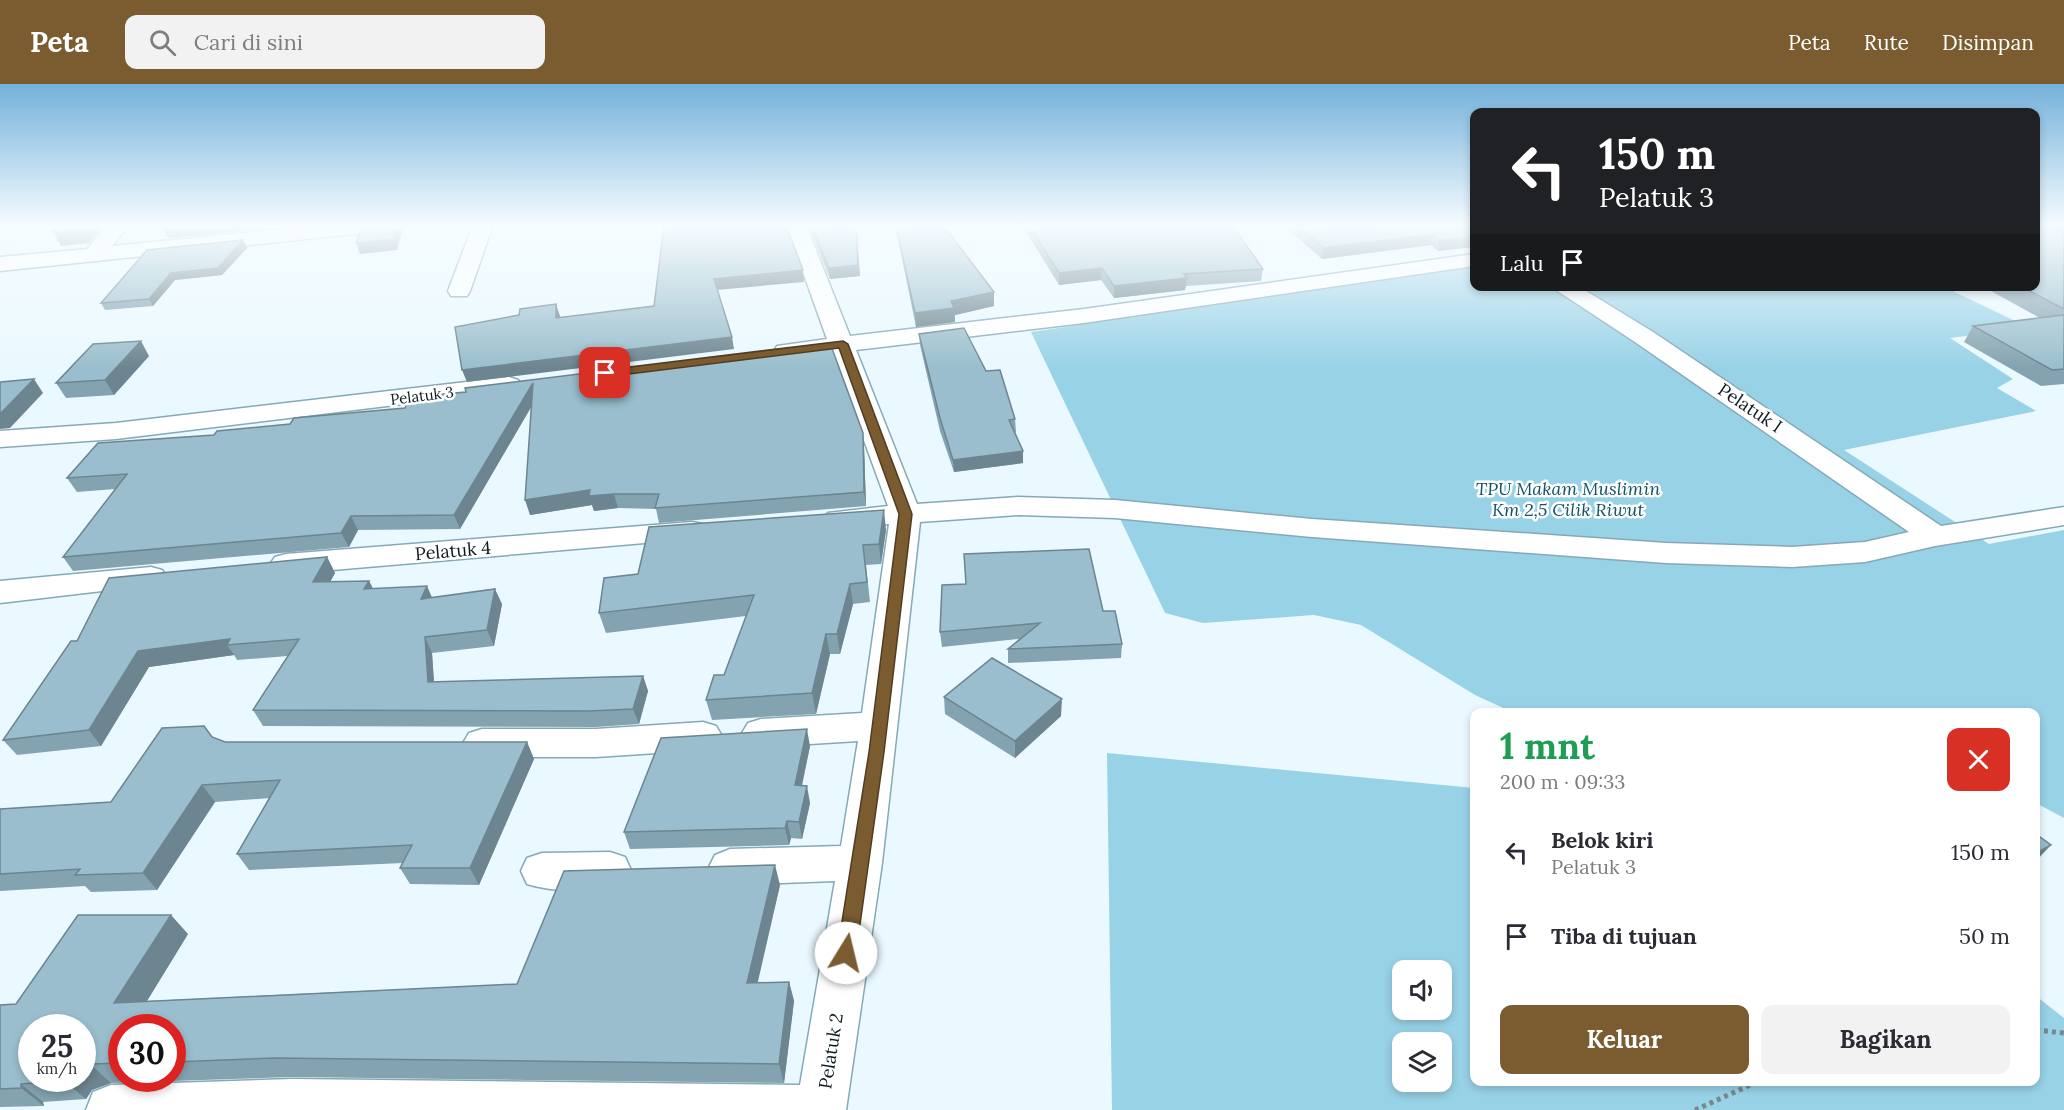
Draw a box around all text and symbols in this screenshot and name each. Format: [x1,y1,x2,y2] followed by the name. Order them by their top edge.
[125,15,545,69] search box
[30,24,89,60] text: Peta
[146,26,179,59] icon: search
[194,28,303,56] text: Cari di sini
[1788,29,1831,56] text: Peta
[1864,29,1909,56] text: Rute
[1942,29,2034,56] text: Disimpan
[1599,127,1715,181] text: 150 m
[1500,132,1578,210] icon: left
[1599,180,1714,214] text: Pelatuk 3
[1556,246,1589,279] icon: arrive
[1500,249,1544,277] text: Lalu
[579,347,630,398] pin
[588,356,621,389] icon: arrive
[1714,378,1787,437] street label: Pelatuk I
[389,382,455,409] street label: Pelatuk 3
[1476,477,1660,521] park label: TPU Makam Muslimin Km 2,5 Cilik Riwut
[414,536,492,565] street label: Pelatuk 4
[1500,723,1595,769] text: 1 mnt
[1947,728,2010,791] button: close
[1500,769,1626,794] text: 200 m · 09:33
[1551,826,1653,854] text: Belok kiri
[1500,836,1533,869] icon: left
[1951,838,2010,866] text: 150 m
[1551,854,1636,879] text: Pelatuk 3
[1500,920,1533,953] icon: arrive
[814,921,878,985] position arrow
[1551,922,1697,950] text: Tiba di tujuan
[1959,922,2010,950] text: 50 m
[1392,960,1452,1092] map controls
[1392,960,1452,1020] button: sound
[1500,1005,1749,1074] button: Keluar
[1761,1005,2010,1074] button: Bagikan
[813,1011,848,1090] street label: Pelatuk 2
[108,1014,186,1092] speed limit sign: 30
[41,1027,73,1065] text: 25
[1392,1032,1452,1092] button: layers
[37,1059,77,1078] text: km/h

